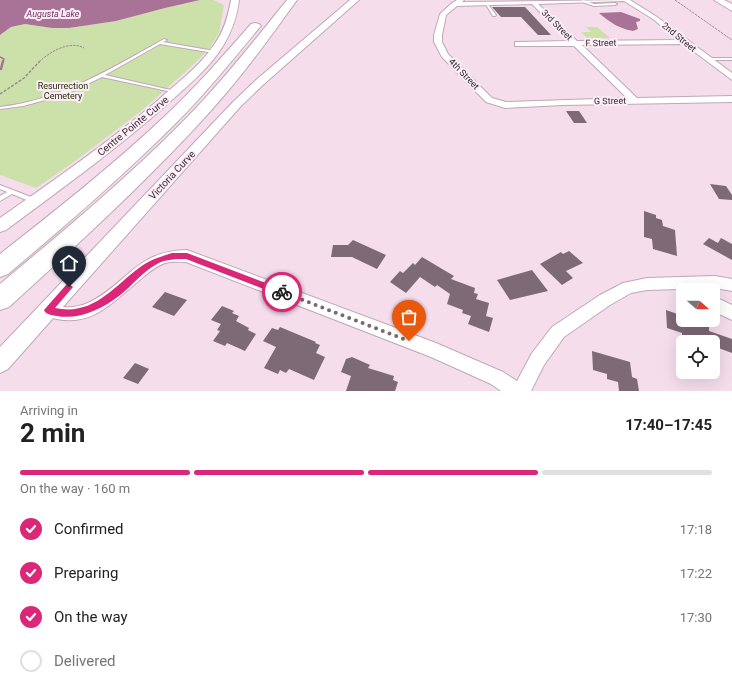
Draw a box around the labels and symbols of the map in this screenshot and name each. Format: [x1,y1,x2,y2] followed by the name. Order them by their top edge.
[540,8,574,42] street label: 3rd Street
[26,9,80,19] water label: Augusta Lake
[660,20,698,54] street label: 2nd Street
[585,38,617,48] street label: F Street
[447,57,481,92] street label: 4th Street
[38,81,88,101] park label: Resurrection Cemetery
[95,94,171,158] street label: Centre Pointe Curve
[594,96,626,106] street label: G Street
[147,148,197,202] street label: Victoria Curve
[52,246,86,287] pin
[262,272,302,312] courier
[676,283,720,327] north arrow
[392,300,426,341] pin

